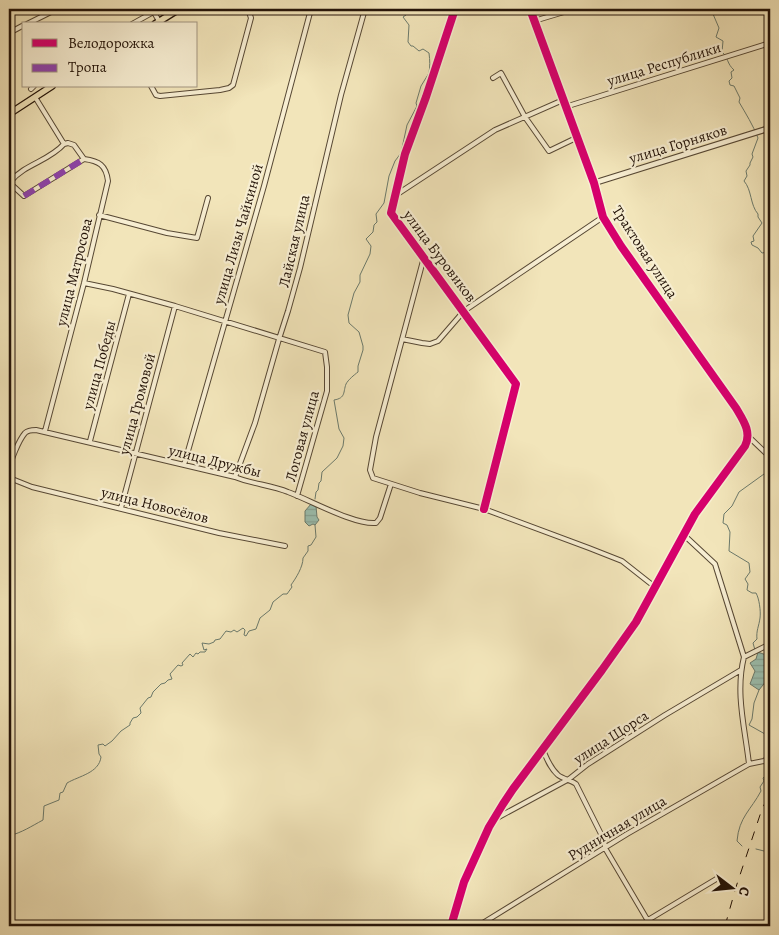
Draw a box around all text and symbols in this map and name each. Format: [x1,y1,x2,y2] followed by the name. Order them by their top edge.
[22,22,198,88] legend
[68,33,155,53] text: Велодорожка
[604,37,724,91] street label: улица Республики
[68,57,107,77] text: Тропа
[626,120,729,169] street label: улица Горняков
[208,161,268,307] street label: улица Лизы Чайкиной
[274,193,314,289] street label: Лайская улица
[607,202,683,302] street label: Трактовая улица
[398,205,481,306] street label: улица Буровиков
[51,216,97,329] street label: улица Матросова
[77,318,120,413] street label: улица Победы
[114,351,160,458] street label: улица Громовой
[280,388,324,484] street label: Логовая улица
[166,440,263,482] street label: улица Дружбы
[98,482,211,528] street label: улица Новосёлов
[569,705,652,769] street label: улица Щорса
[564,791,670,865] street label: Рудничная улица
[706,862,756,912] north arrow
[734,885,754,899] text: С

